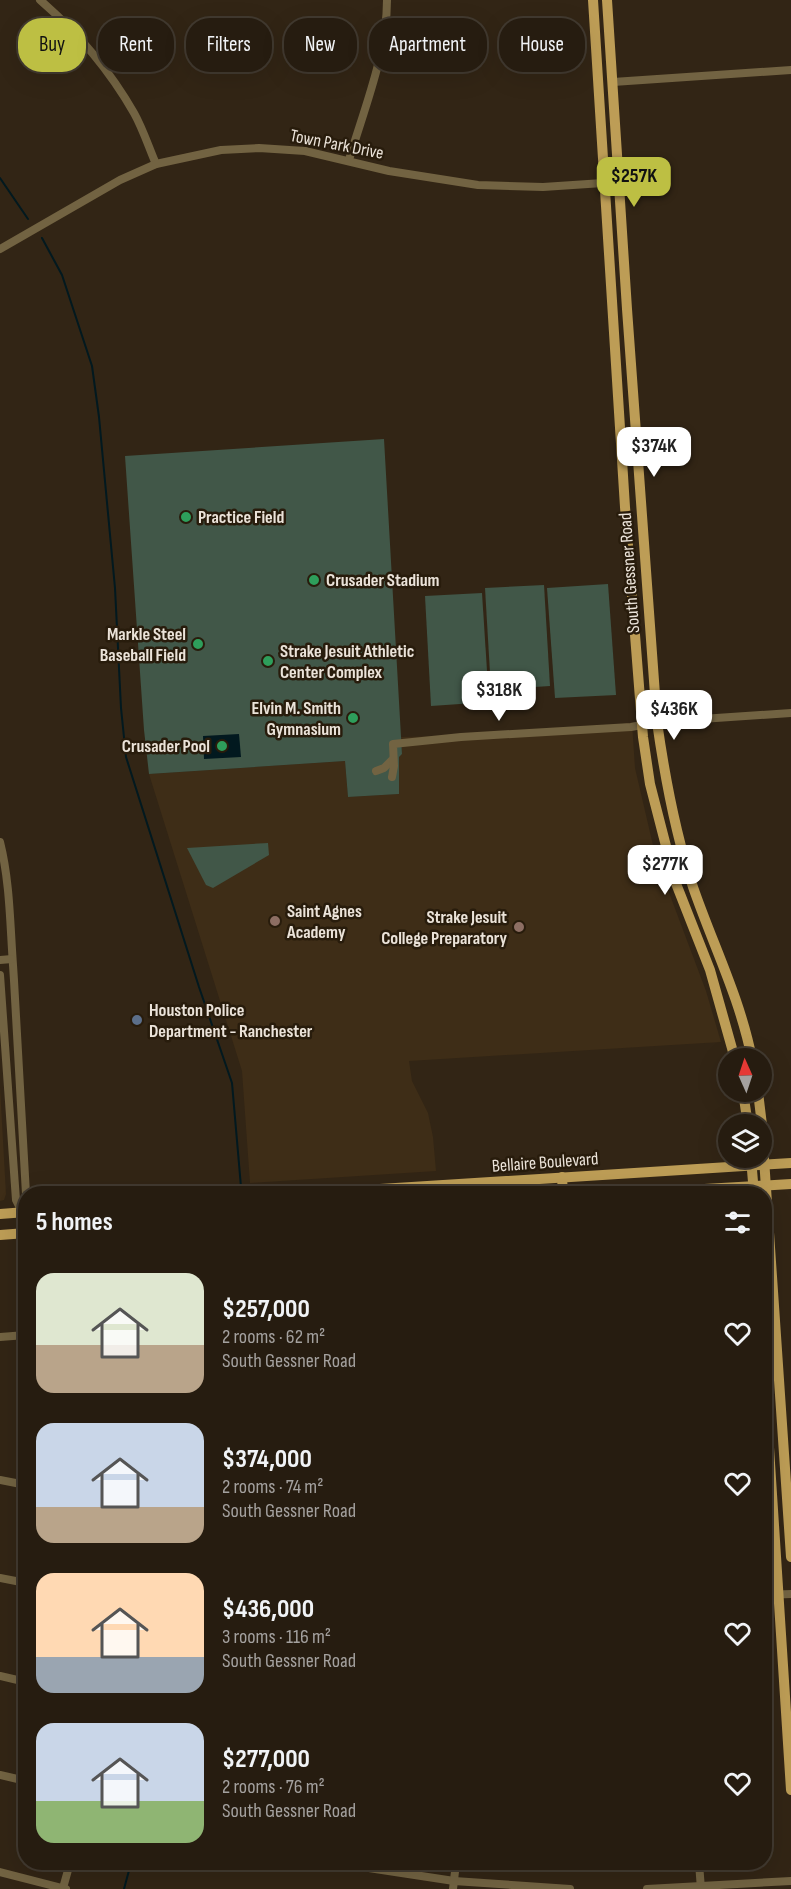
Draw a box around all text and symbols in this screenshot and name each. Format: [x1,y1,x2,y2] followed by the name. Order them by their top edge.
[18,18,86,72] chip: Buy
[98,18,174,72] chip: Rent
[186,18,272,72] chip: Filters
[284,18,357,72] chip: New
[369,18,487,72] chip: Apartment
[499,18,585,72] chip: House
[288,125,385,164] street label: Town Park Drive
[592,157,676,208] pin: $257K
[611,164,657,188] text: $257K
[612,427,696,478] pin: $374K
[631,434,677,458] text: $374K
[198,507,284,528] place label: Practice Field
[179,510,193,524] marker: Practice Field
[615,512,644,634] street label: South Gessner Road
[326,570,440,591] place label: Crusader Stadium
[307,573,321,587] marker: Crusader Stadium
[100,624,186,666] place label: Markle Steel Baseball Field
[191,637,205,651] marker: Markle Steel Baseball Field
[280,641,414,683] place label: Strake Jesuit Athletic Center Complex
[261,654,275,668] marker: Strake Jesuit Athletic Center Complex
[457,671,541,722] pin: $318K
[476,678,522,702] text: $318K
[632,690,716,741] pin: $436K
[650,697,698,721] text: $436K
[252,698,341,740] place label: Elvin M. Smith Gymnasium
[346,711,360,725] marker: Elvin M. Smith Gymnasium
[122,736,210,757] place label: Crusader Pool
[215,739,229,753] marker: Crusader Pool
[623,845,707,896] pin: $277K
[642,852,688,876] text: $277K
[286,901,362,943] place label: Saint Agnes Academy
[381,907,507,949] place label: Strake Jesuit College Preparatory
[268,914,282,928] marker: Saint Agnes Academy
[512,920,526,934] marker: Strake Jesuit College Preparatory
[149,1000,313,1042] place label: Houston Police Department - Ranchester
[130,1013,144,1027] marker: Houston Police Department - Ranchester
[718,1048,772,1102] north arrow
[718,1048,772,1168] map controls
[718,1114,772,1168] button: layers
[491,1148,599,1177] street label: Bellaire Boulevard
[721,1206,754,1239] icon: filters
[36,1207,113,1238] text: 5 homes
[222,1294,310,1325] text: $257,000
[84,1297,156,1369] icon: home
[721,1317,754,1350] icon: heart
[222,1325,325,1349] text: 2 rooms · 62 m²
[222,1349,356,1373] text: South Gessner Road
[222,1444,312,1475] text: $374,000
[84,1447,156,1519] icon: home
[721,1467,754,1500] icon: heart
[222,1475,323,1499] text: 2 rooms · 74 m²
[222,1499,356,1523] text: South Gessner Road
[222,1594,314,1625] text: $436,000
[84,1597,156,1669] icon: home
[721,1617,754,1650] icon: heart
[222,1625,331,1649] text: 3 rooms · 116 m²
[222,1649,356,1673] text: South Gessner Road
[222,1744,310,1775] text: $277,000
[84,1747,156,1819] icon: home
[721,1767,754,1800] icon: heart
[222,1775,325,1799] text: 2 rooms · 76 m²
[222,1799,356,1823] text: South Gessner Road

